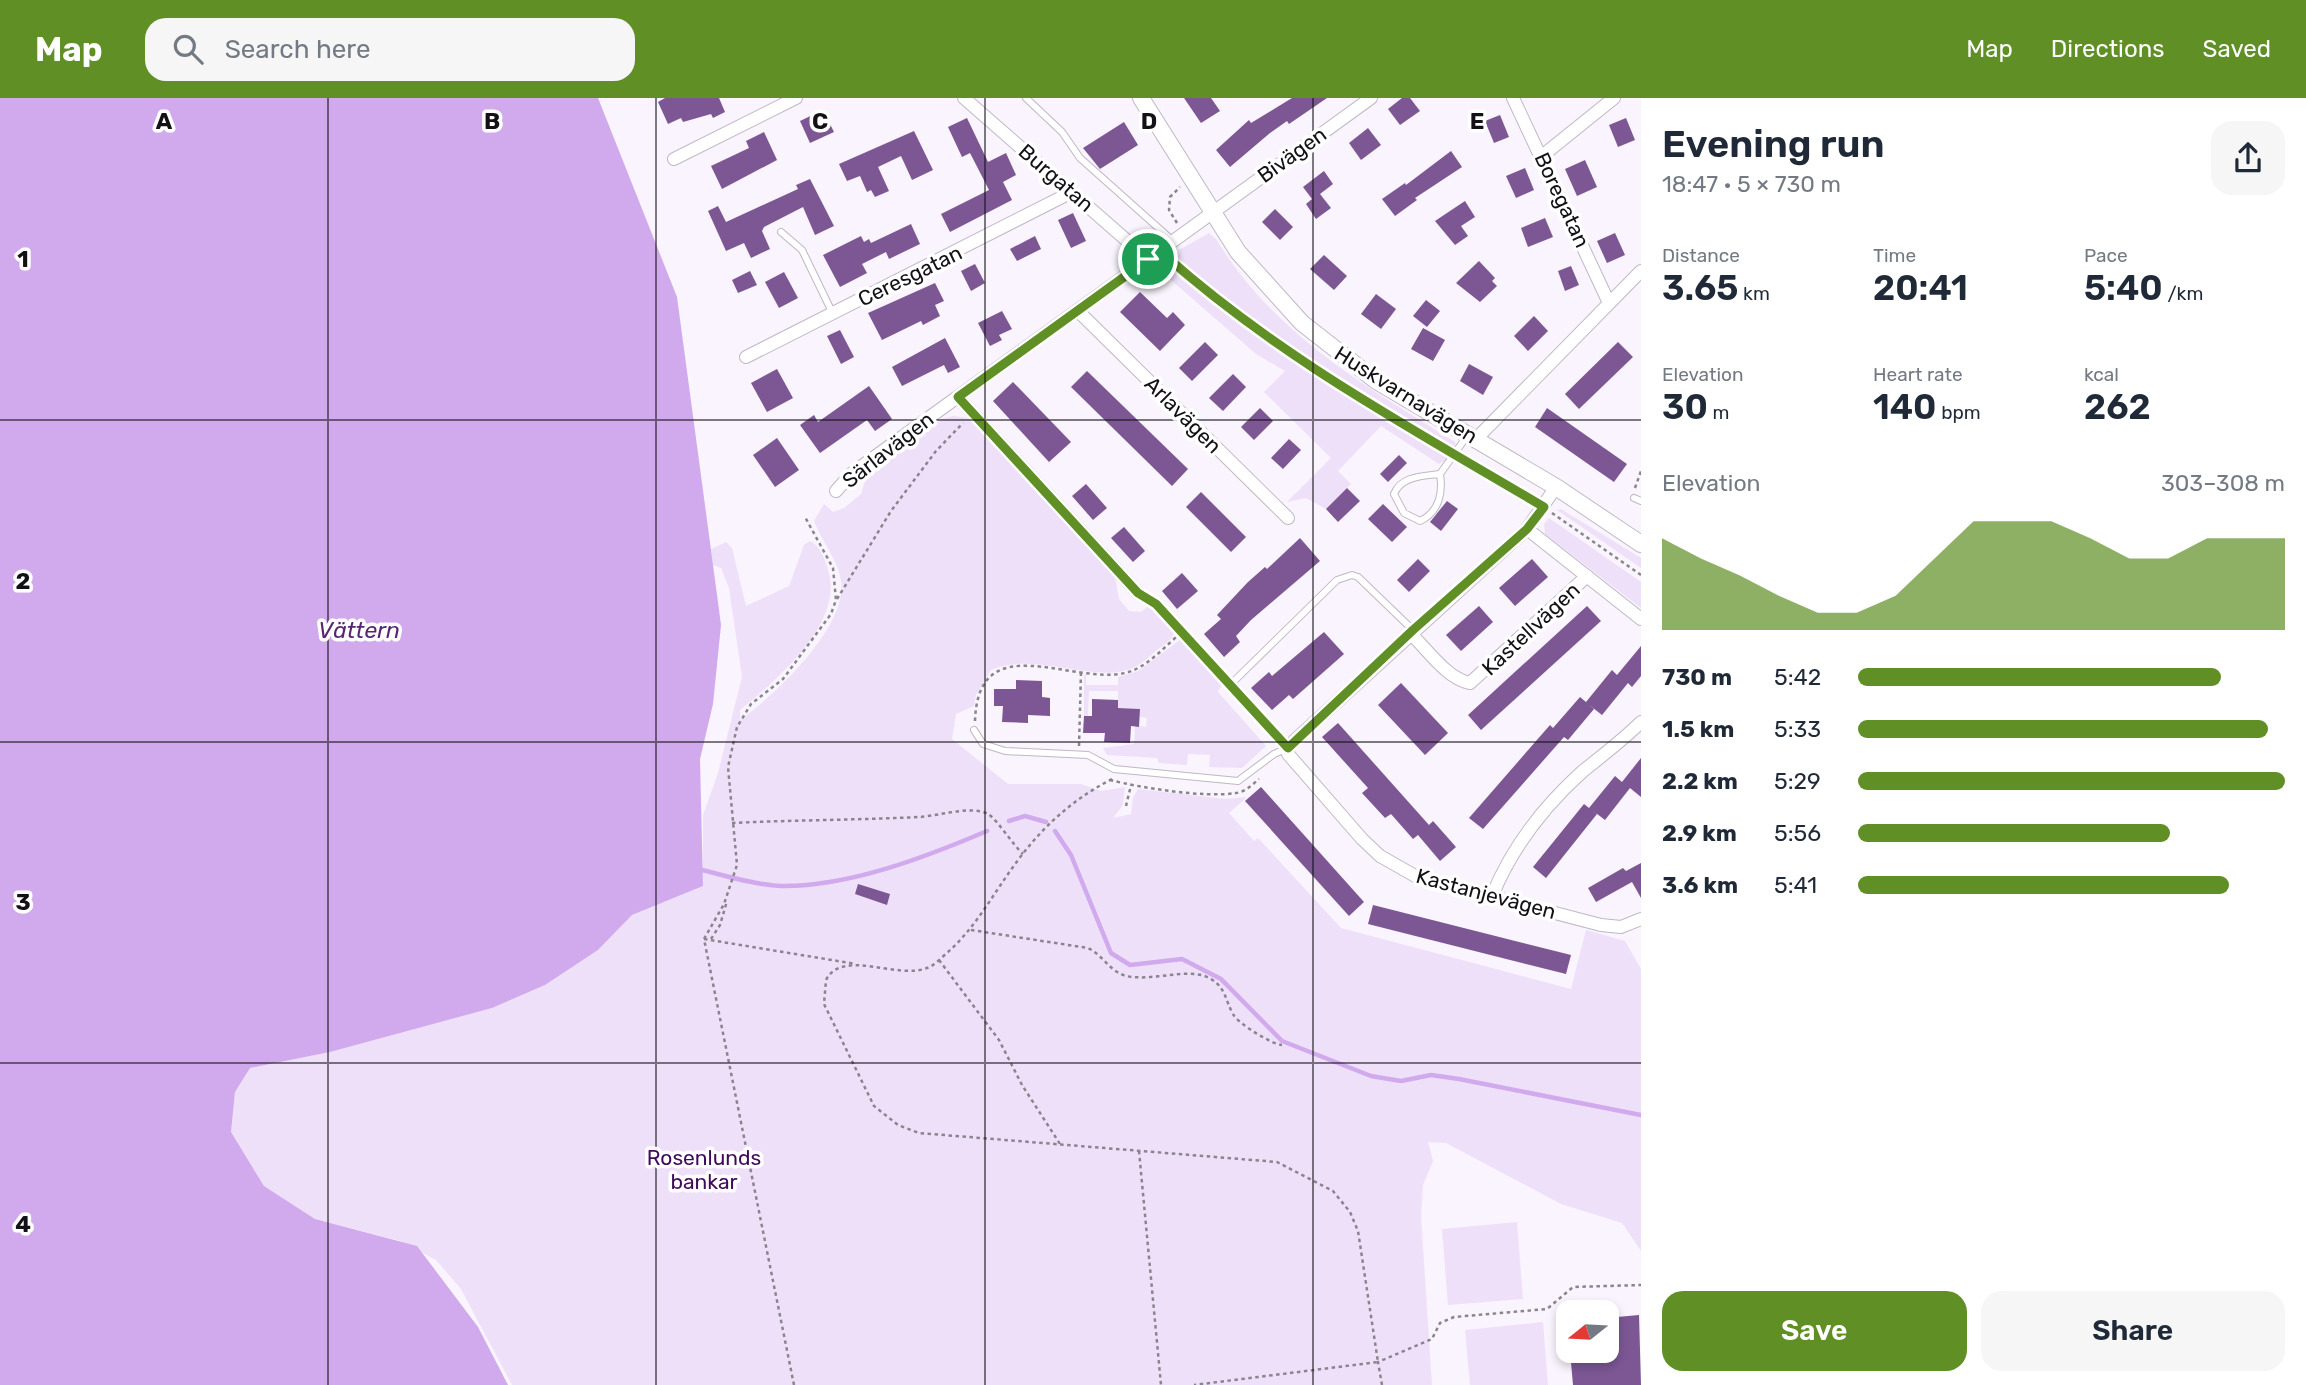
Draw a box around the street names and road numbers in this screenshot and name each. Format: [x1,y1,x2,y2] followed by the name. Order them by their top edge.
[1252,121,1331,188] street label: Bivägen
[1014,138,1099,217] street label: Burgatan
[1530,148,1595,251] street label: Boregatan
[854,240,966,311] street label: Ceresgatan
[1330,341,1482,449] street label: Huskvarnavägen
[1140,371,1227,458] street label: Arlavägen
[837,406,938,493] street label: Särlavägen
[1477,577,1585,680] street label: Kastellvägen
[1413,863,1559,924] street label: Kastanjevägen

